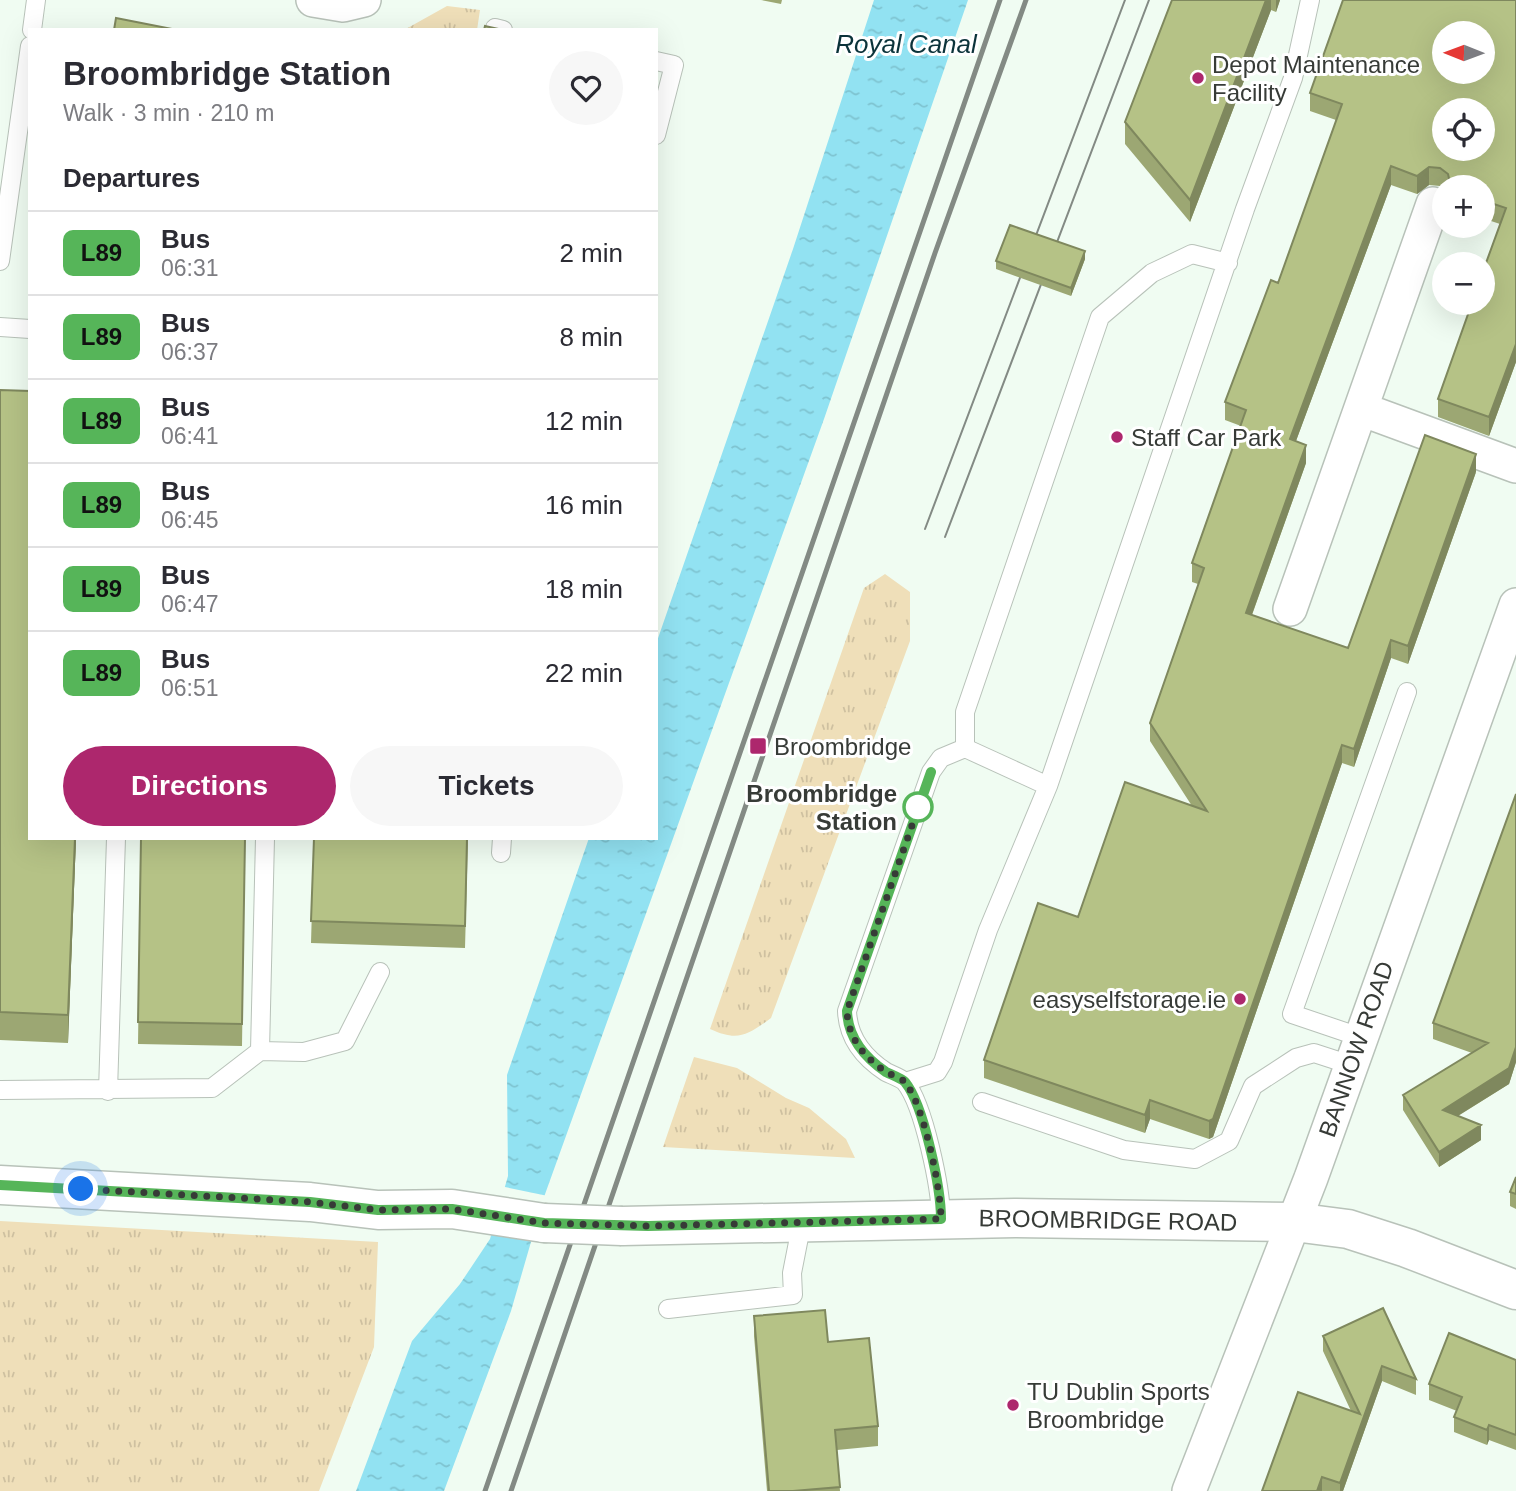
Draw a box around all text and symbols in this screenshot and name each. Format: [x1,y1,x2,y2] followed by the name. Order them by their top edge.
[1432,21,1494,84] north arrow
[1432,21,1495,315] map controls
[835,29,978,59] water label: Royal Canal
[549,51,623,125] button: heart
[1212,51,1420,106] place label: Depot Maintenance Facility
[63,55,391,92] text: Broombridge Station
[1190,70,1206,86] marker: Depot Maintenance Facility
[1432,98,1495,161] button: locate
[63,100,274,126] text: Walk · 3 min · 210 m
[63,163,200,193] text: Departures
[1432,175,1495,238] button: +
[161,224,210,254] text: Bus
[559,238,623,268] text: 2 min
[81,239,122,266] text: L89
[1432,252,1495,315] button: −
[161,255,219,281] text: 06:31
[161,308,210,338] text: Bus
[559,322,623,352] text: 8 min
[81,323,122,350] text: L89
[161,339,219,365] text: 06:37
[161,392,210,422] text: Bus
[545,406,623,436] text: 12 min
[81,407,122,434] text: L89
[161,423,219,449] text: 06:41
[1131,424,1282,451] place label: Staff Car Park
[1109,429,1125,445] marker: Staff Car Park
[161,476,210,506] text: Bus
[545,490,623,520] text: 16 min
[81,491,122,518] text: L89
[161,507,219,533] text: 06:45
[161,560,210,590] text: Bus
[545,574,623,604] text: 18 min
[81,575,122,602] text: L89
[161,591,219,617] text: 06:47
[161,644,210,674] text: Bus
[545,658,623,688] text: 22 min
[81,659,122,686] text: L89
[161,675,219,701] text: 06:51
[774,733,911,760] place label: Broombridge
[748,736,768,756] marker: Broombridge
[63,746,336,826] button: Directions
[350,746,623,826] button: Tickets
[746,780,897,835] place label: Broombridge Station
[903,792,933,822] marker: Broombridge Station
[1313,958,1399,1140] street label: BANNOW ROAD
[1033,986,1226,1013] place label: easyselfstorage.ie
[1232,991,1248,1007] marker: easyselfstorage.ie
[63,1171,98,1206] your location
[978,1204,1238,1236] street label: BROOMBRIDGE ROAD
[1027,1378,1210,1433] place label: TU Dublin Sports Broombridge
[1005,1397,1021,1413] marker: TU Dublin Sports Broombridge

